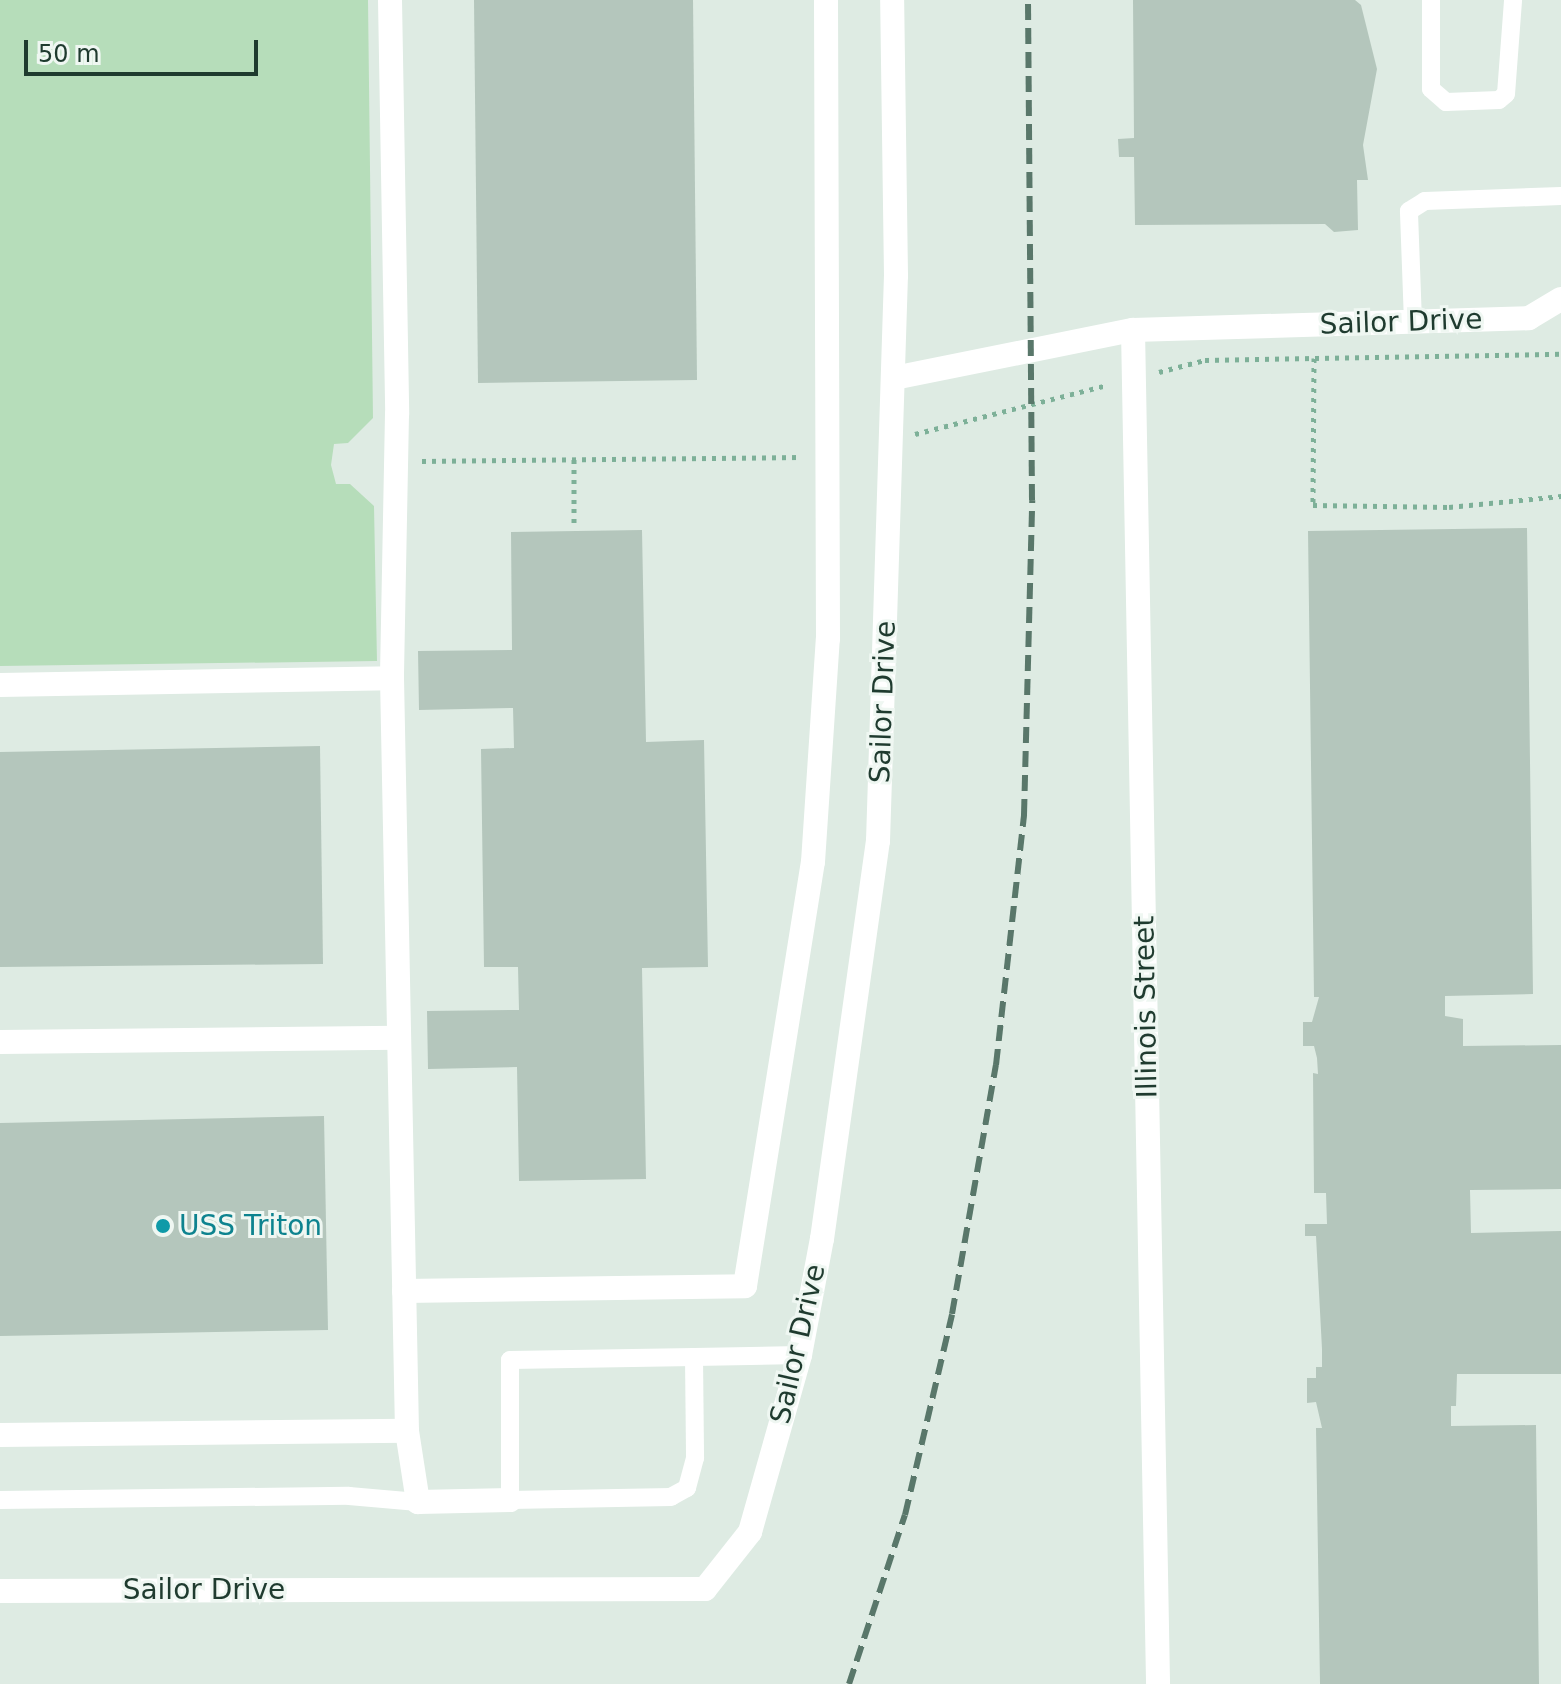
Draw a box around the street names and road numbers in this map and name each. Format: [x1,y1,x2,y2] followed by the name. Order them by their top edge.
[1319,302,1483,342] street label: Sailor Drive
[863,620,903,784] street label: Sailor Drive
[1128,915,1164,1099] street label: Illinois Street
[763,1261,833,1427] street label: Sailor Drive
[123,1573,285,1607] street label: Sailor Drive

